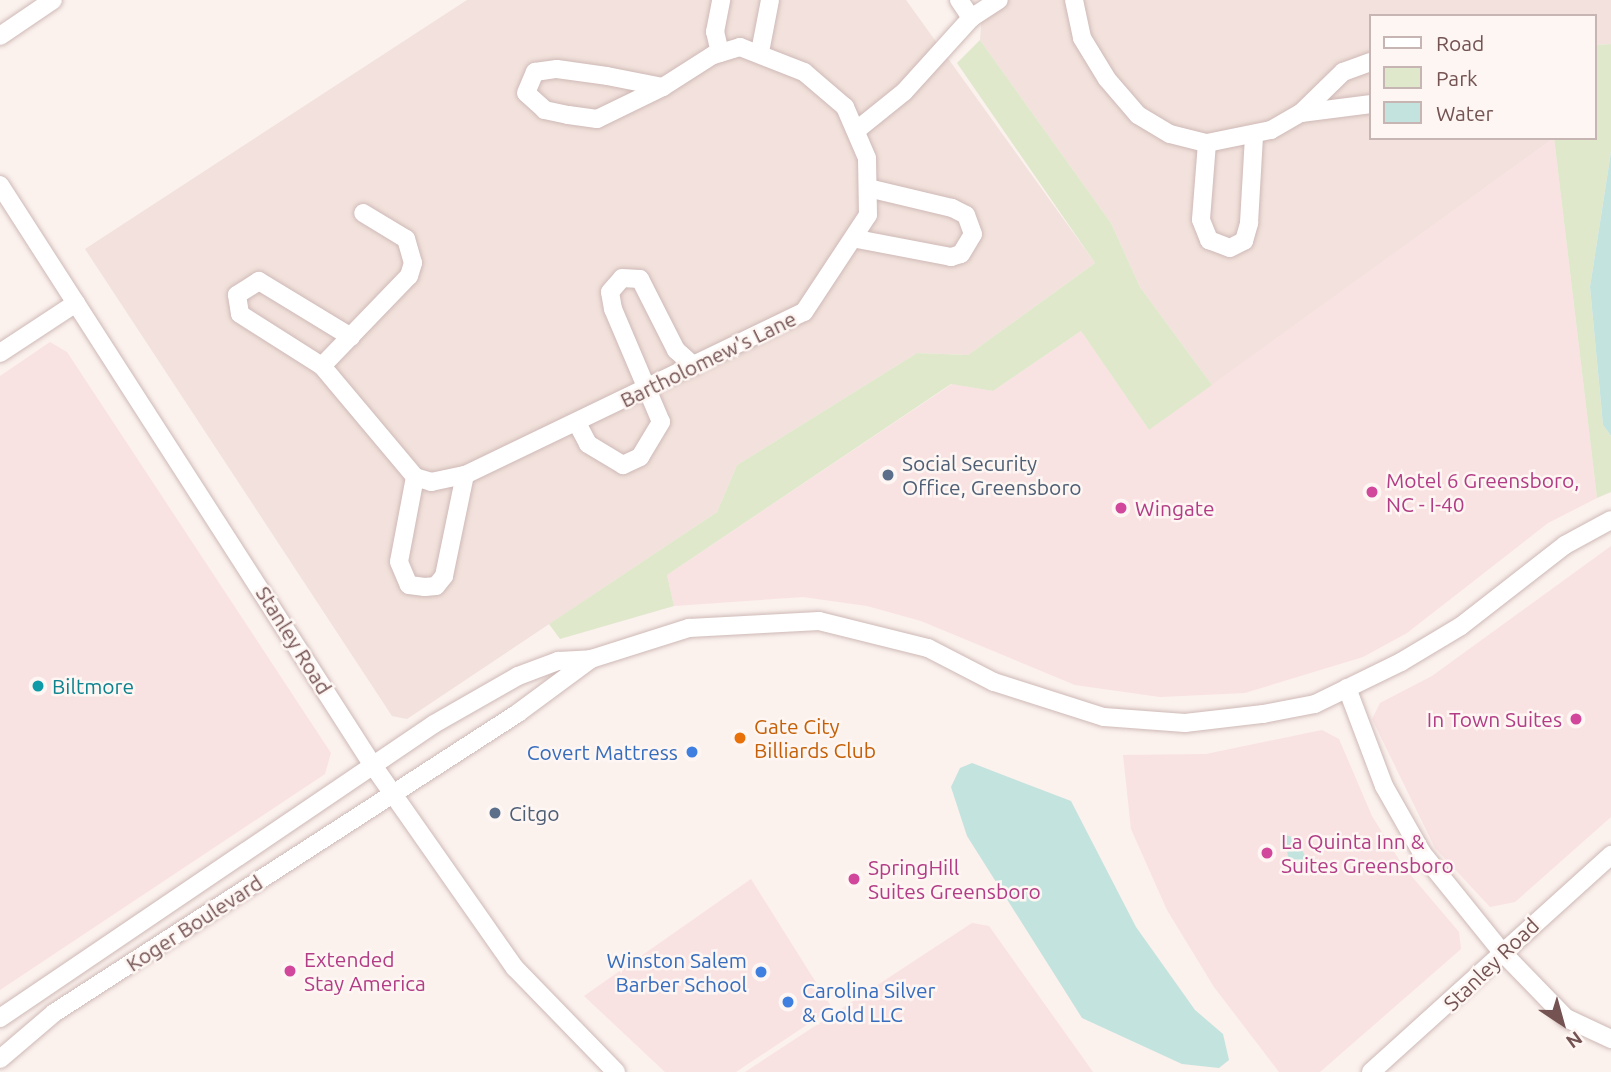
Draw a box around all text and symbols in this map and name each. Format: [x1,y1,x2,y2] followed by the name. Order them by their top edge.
[1370,14,1597,140] legend
[1436,31,1484,55] text: Road
[1436,66,1478,90] text: Park
[1436,101,1494,125] text: Water
[616,305,800,413] street label: Bartholomew's Lane
[902,450,1082,500] place label: Social Security Office, Greensboro
[880,467,896,483] marker: Social Security Office, Greensboro
[1386,467,1579,517] place label: Motel 6 Greensboro, NC - I-40
[1364,484,1380,500] marker: Motel 6 Greensboro, NC - I-40
[1135,495,1215,521] place label: Wingate
[1113,500,1129,516] marker: Wingate
[251,581,337,699] street label: Stanley Road
[52,673,134,699] place label: Biltmore
[30,678,46,694] marker: Biltmore
[1427,706,1562,732] place label: In Town Suites
[1568,711,1584,727] marker: In Town Suites
[754,713,876,763] place label: Gate City Billiards Club
[732,730,748,746] marker: Gate City Billiards Club
[527,739,678,765] place label: Covert Mattress
[684,744,700,760] marker: Covert Mattress
[509,800,560,826] place label: Citgo
[487,805,503,821] marker: Citgo
[1281,828,1454,878] place label: La Quinta Inn & Suites Greensboro
[1259,845,1275,861] marker: La Quinta Inn & Suites Greensboro
[868,854,1041,904] place label: SpringHill Suites Greensboro
[121,870,267,976] street label: Koger Boulevard
[846,871,862,887] marker: SpringHill Suites Greensboro
[1438,912,1544,1016] street label: Stanley Road
[304,946,426,996] place label: Extended Stay America
[607,947,747,997] place label: Winston Salem Barber School
[282,963,298,979] marker: Extended Stay America
[753,964,769,980] marker: Winston Salem Barber School
[802,977,935,1027] place label: Carolina Silver & Gold LLC
[1527,988,1597,1058] north arrow
[780,994,796,1010] marker: Carolina Silver & Gold LLC
[1562,1027,1587,1053] text: N

